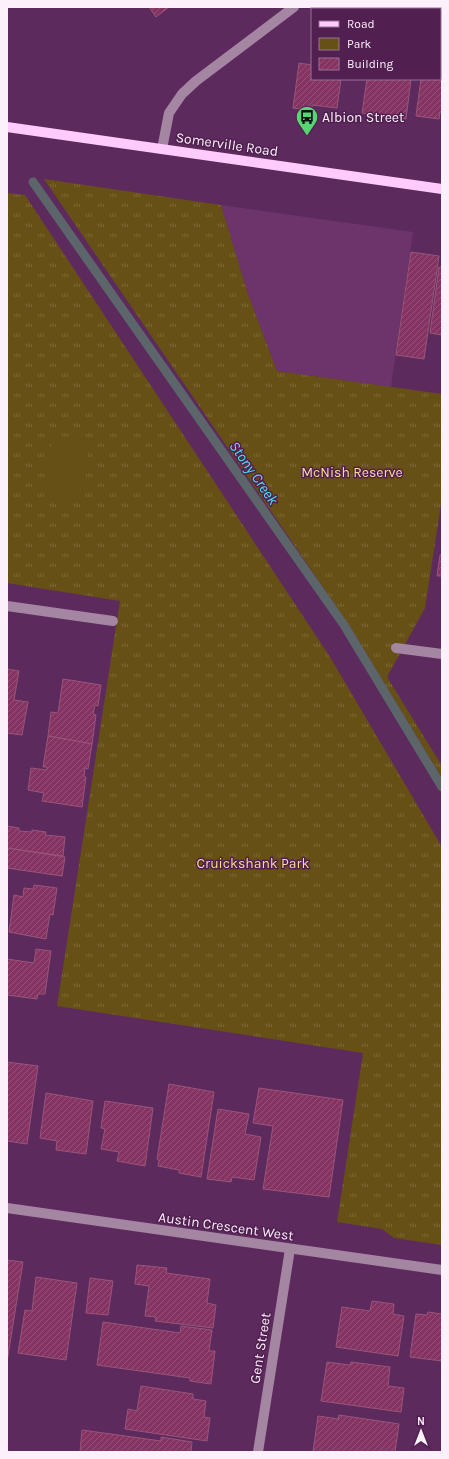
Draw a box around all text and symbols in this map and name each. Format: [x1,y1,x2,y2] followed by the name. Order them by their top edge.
[311,8,441,80] legend
[347,17,375,31] text: Road
[347,37,372,51] text: Park
[347,57,394,71] text: Building
[294,104,320,137] bus stop icon: Albion Street
[322,109,404,126] place label: Albion Street
[175,129,279,160] street label: Somerville Road
[226,438,283,509] water label: Stony Creek
[301,464,403,481] park label: McNish Reserve
[197,855,310,872] park label: Cruickshank Park
[157,1209,295,1244] street label: Austin Crescent West
[246,1311,274,1385] street label: Gent Street
[401,1411,441,1451] north arrow
[417,1415,425,1428] text: N

